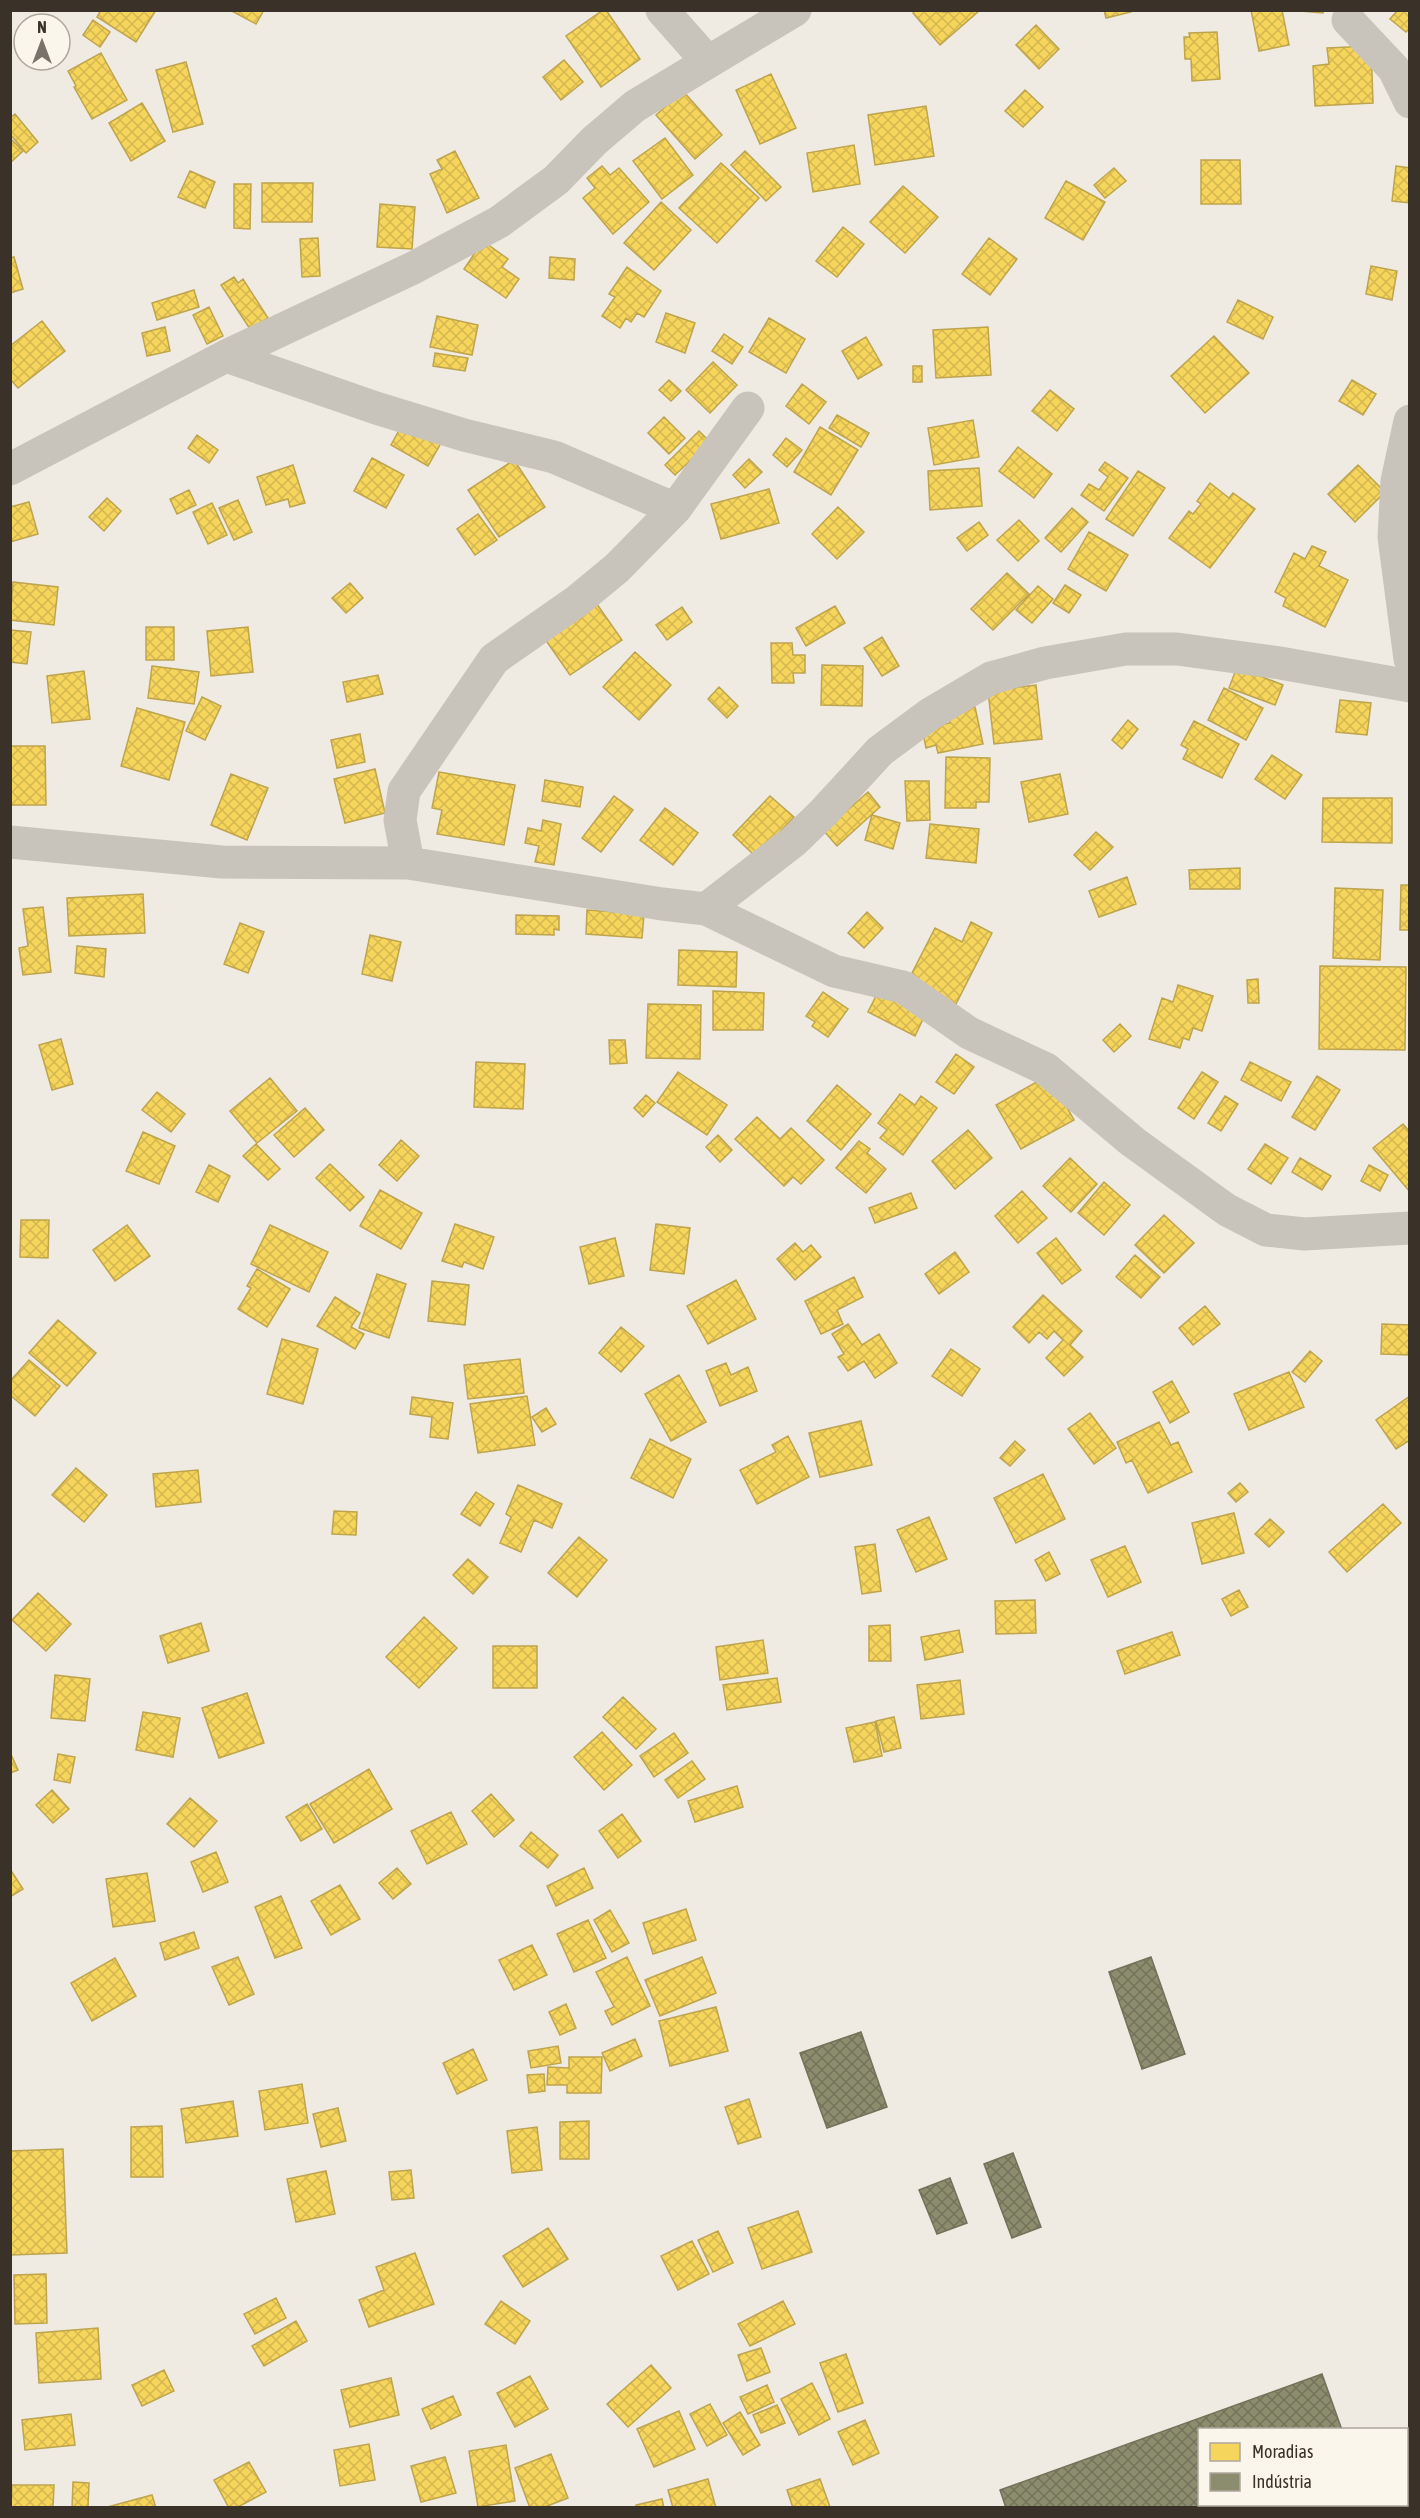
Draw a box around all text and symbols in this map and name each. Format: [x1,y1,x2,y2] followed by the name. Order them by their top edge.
[12,12,72,72] north arrow
[37,18,47,36] text: N
[1198,2428,1408,2506] legend
[1252,2441,1313,2462] text: Moradias
[1252,2471,1312,2492] text: Indústria

